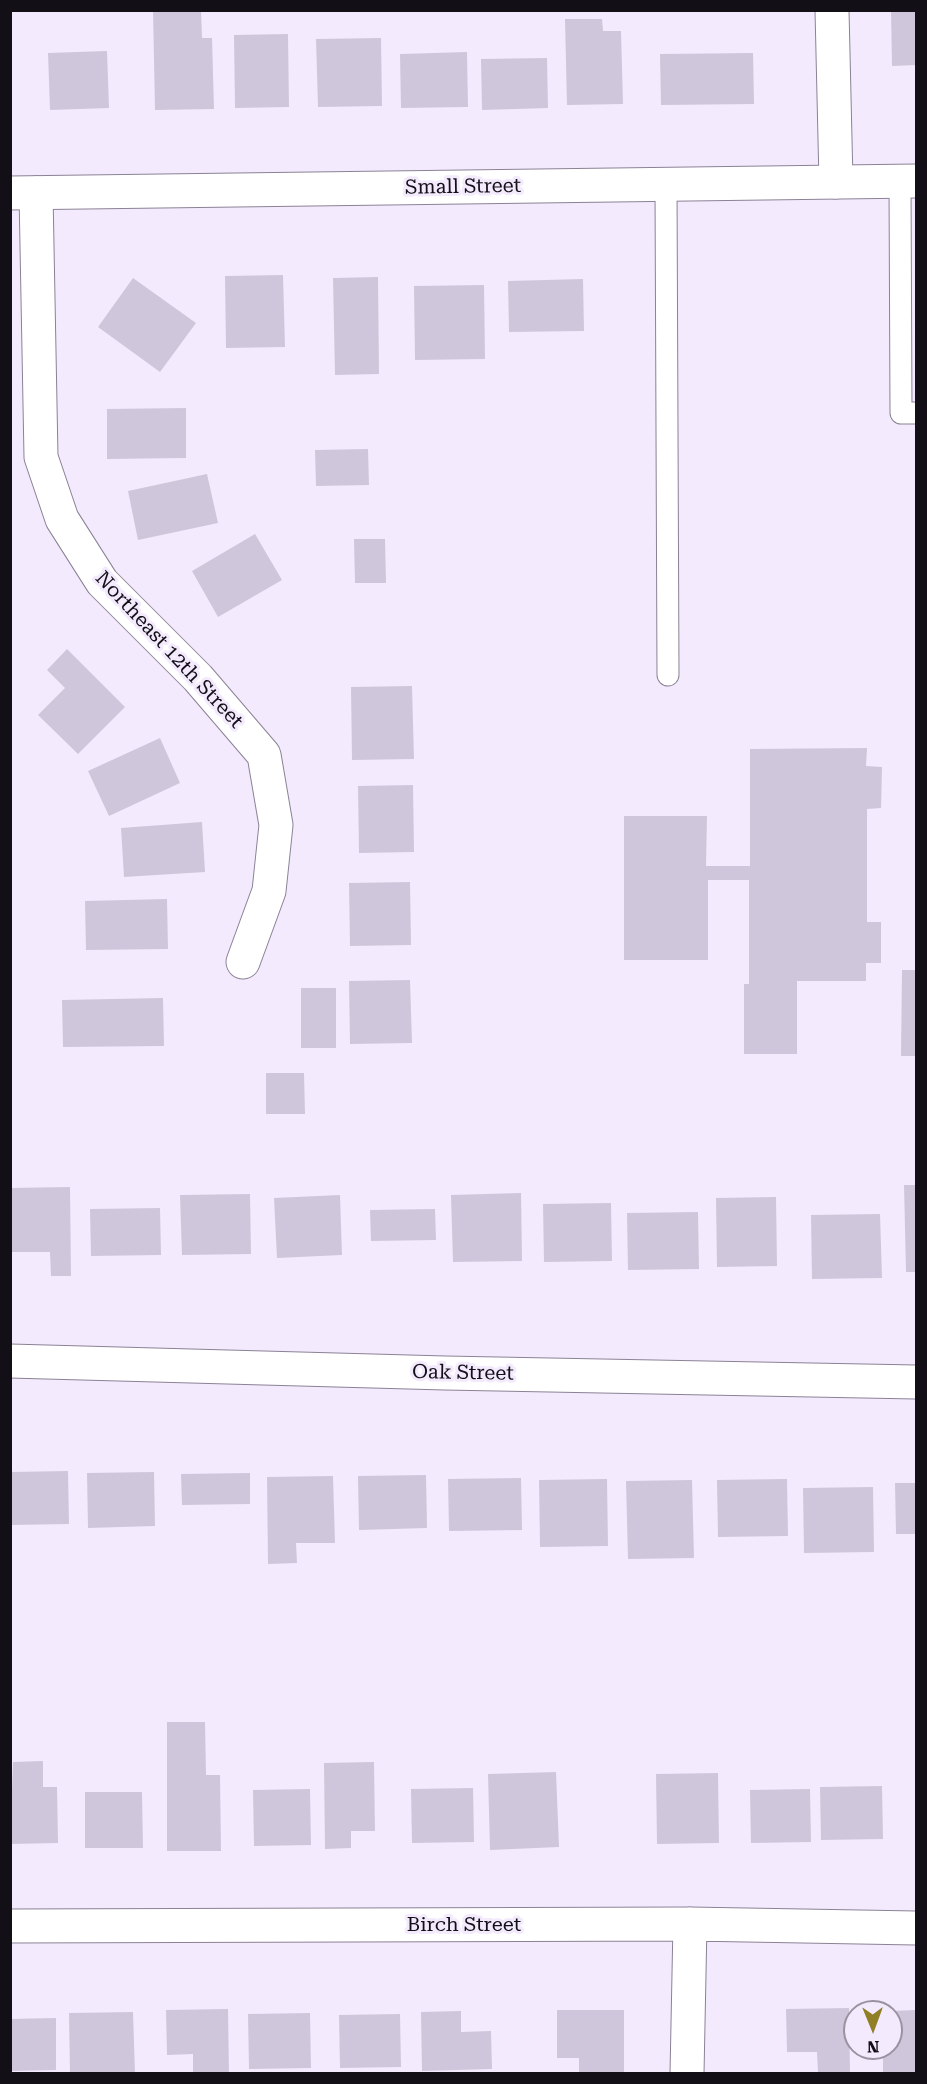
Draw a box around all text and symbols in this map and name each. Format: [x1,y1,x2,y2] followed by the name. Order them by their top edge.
[405,174,521,200] street label: Small Street
[90,567,248,733] street label: Northeast 12th Street
[412,1360,514,1386] street label: Oak Street
[407,1913,521,1937] street label: Birch Street
[843,2000,903,2060] north arrow
[867,2037,880,2056] text: N

